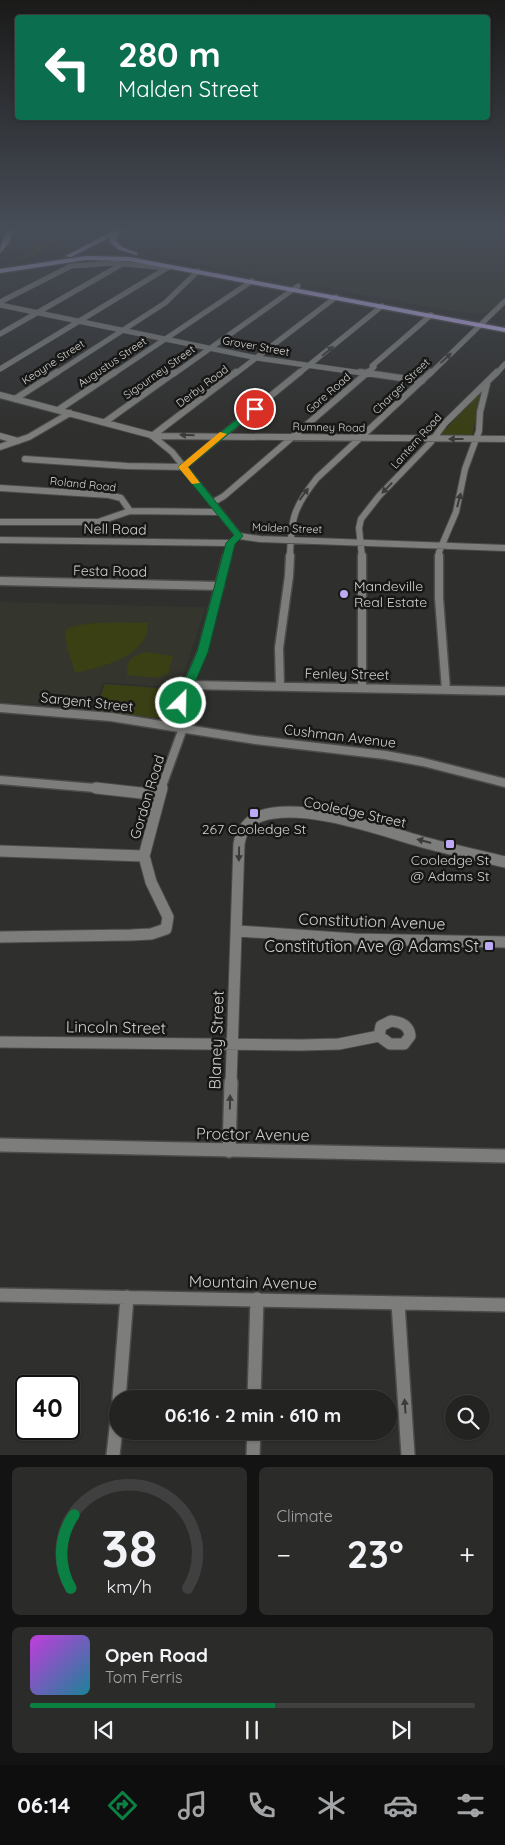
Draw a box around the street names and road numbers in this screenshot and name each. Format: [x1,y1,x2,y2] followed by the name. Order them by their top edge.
[222,333,291,359] street label: Grover Street
[75,334,149,390] street label: Augustus Street
[19,336,87,387] street label: Keayne Street
[121,342,198,402] street label: Sigourney Street
[369,355,433,417] street label: Charger Street
[173,362,231,410] street label: Derby Road
[303,370,353,416] street label: Gore Road
[387,410,445,472] street label: Lantern Road
[293,419,365,435] street label: Rumney Road
[49,474,117,494] street label: Roland Road
[83,519,147,539] street label: Nell Road
[252,520,323,536] street label: Malden Street
[73,561,147,581] street label: Festa Road
[305,664,390,684] street label: Fenley Street
[40,688,134,716] street label: Sargent Street
[283,720,397,752] street label: Cushman Avenue
[126,753,168,841] street label: Gordon Road
[302,792,408,832] street label: Cooledge Street
[298,908,446,934] street label: Constitution Avenue
[204,990,228,1090] street label: Blaney Street
[66,1016,166,1038] street label: Lincoln Street
[196,1123,310,1145] street label: Proctor Avenue
[189,1271,317,1293] street label: Mountain Avenue

